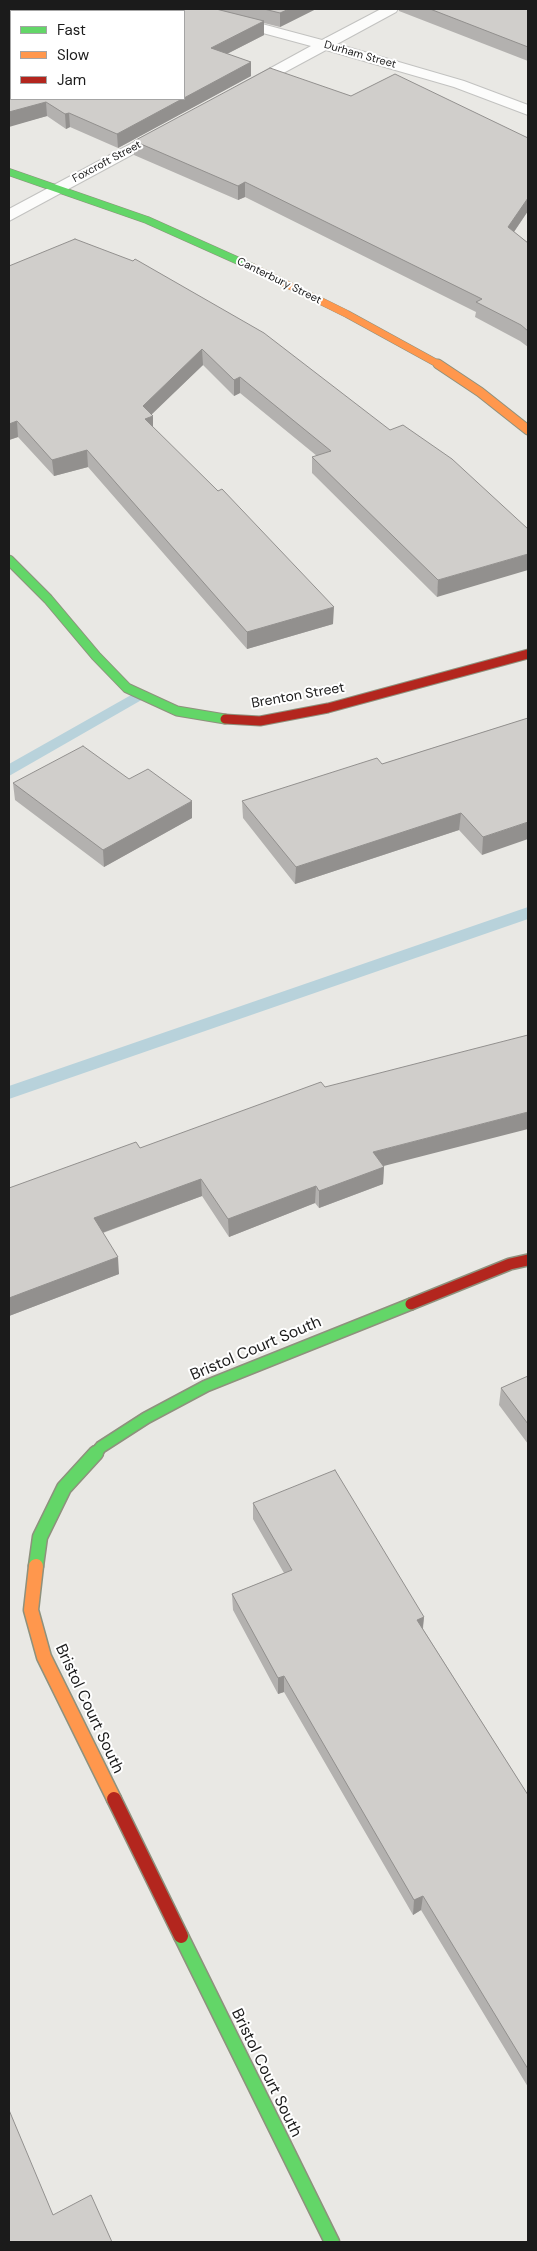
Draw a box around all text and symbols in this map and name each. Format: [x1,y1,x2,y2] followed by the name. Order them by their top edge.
[10,10,185,100] legend
[57,20,86,40] text: Fast
[323,38,397,72] street label: Durham Street
[57,45,89,65] text: Slow
[57,70,86,90] text: Jam
[70,138,144,186] street label: Foxcroft Street
[235,255,323,307] street label: Canterbury Street
[250,680,346,712] street label: Brenton Street
[188,1313,324,1385] street label: Bristol Court South
[51,1641,127,1777] street label: Bristol Court South
[227,2006,305,2140] street label: Bristol Court South

